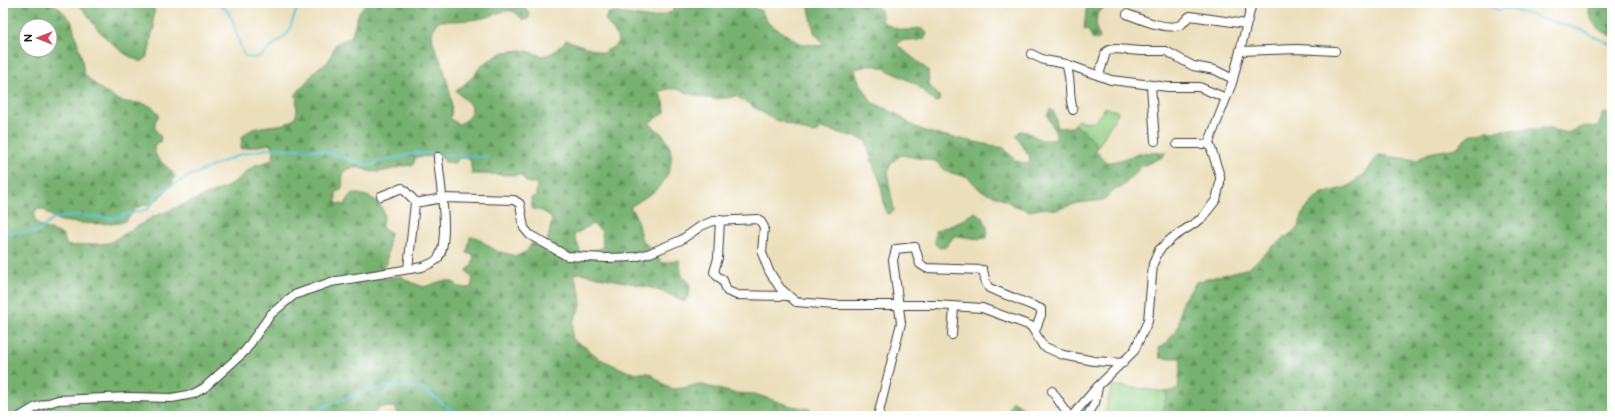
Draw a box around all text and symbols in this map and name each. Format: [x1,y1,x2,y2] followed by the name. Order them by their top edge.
[18,18,58,58] north arrow
[22,34,35,42] text: N

